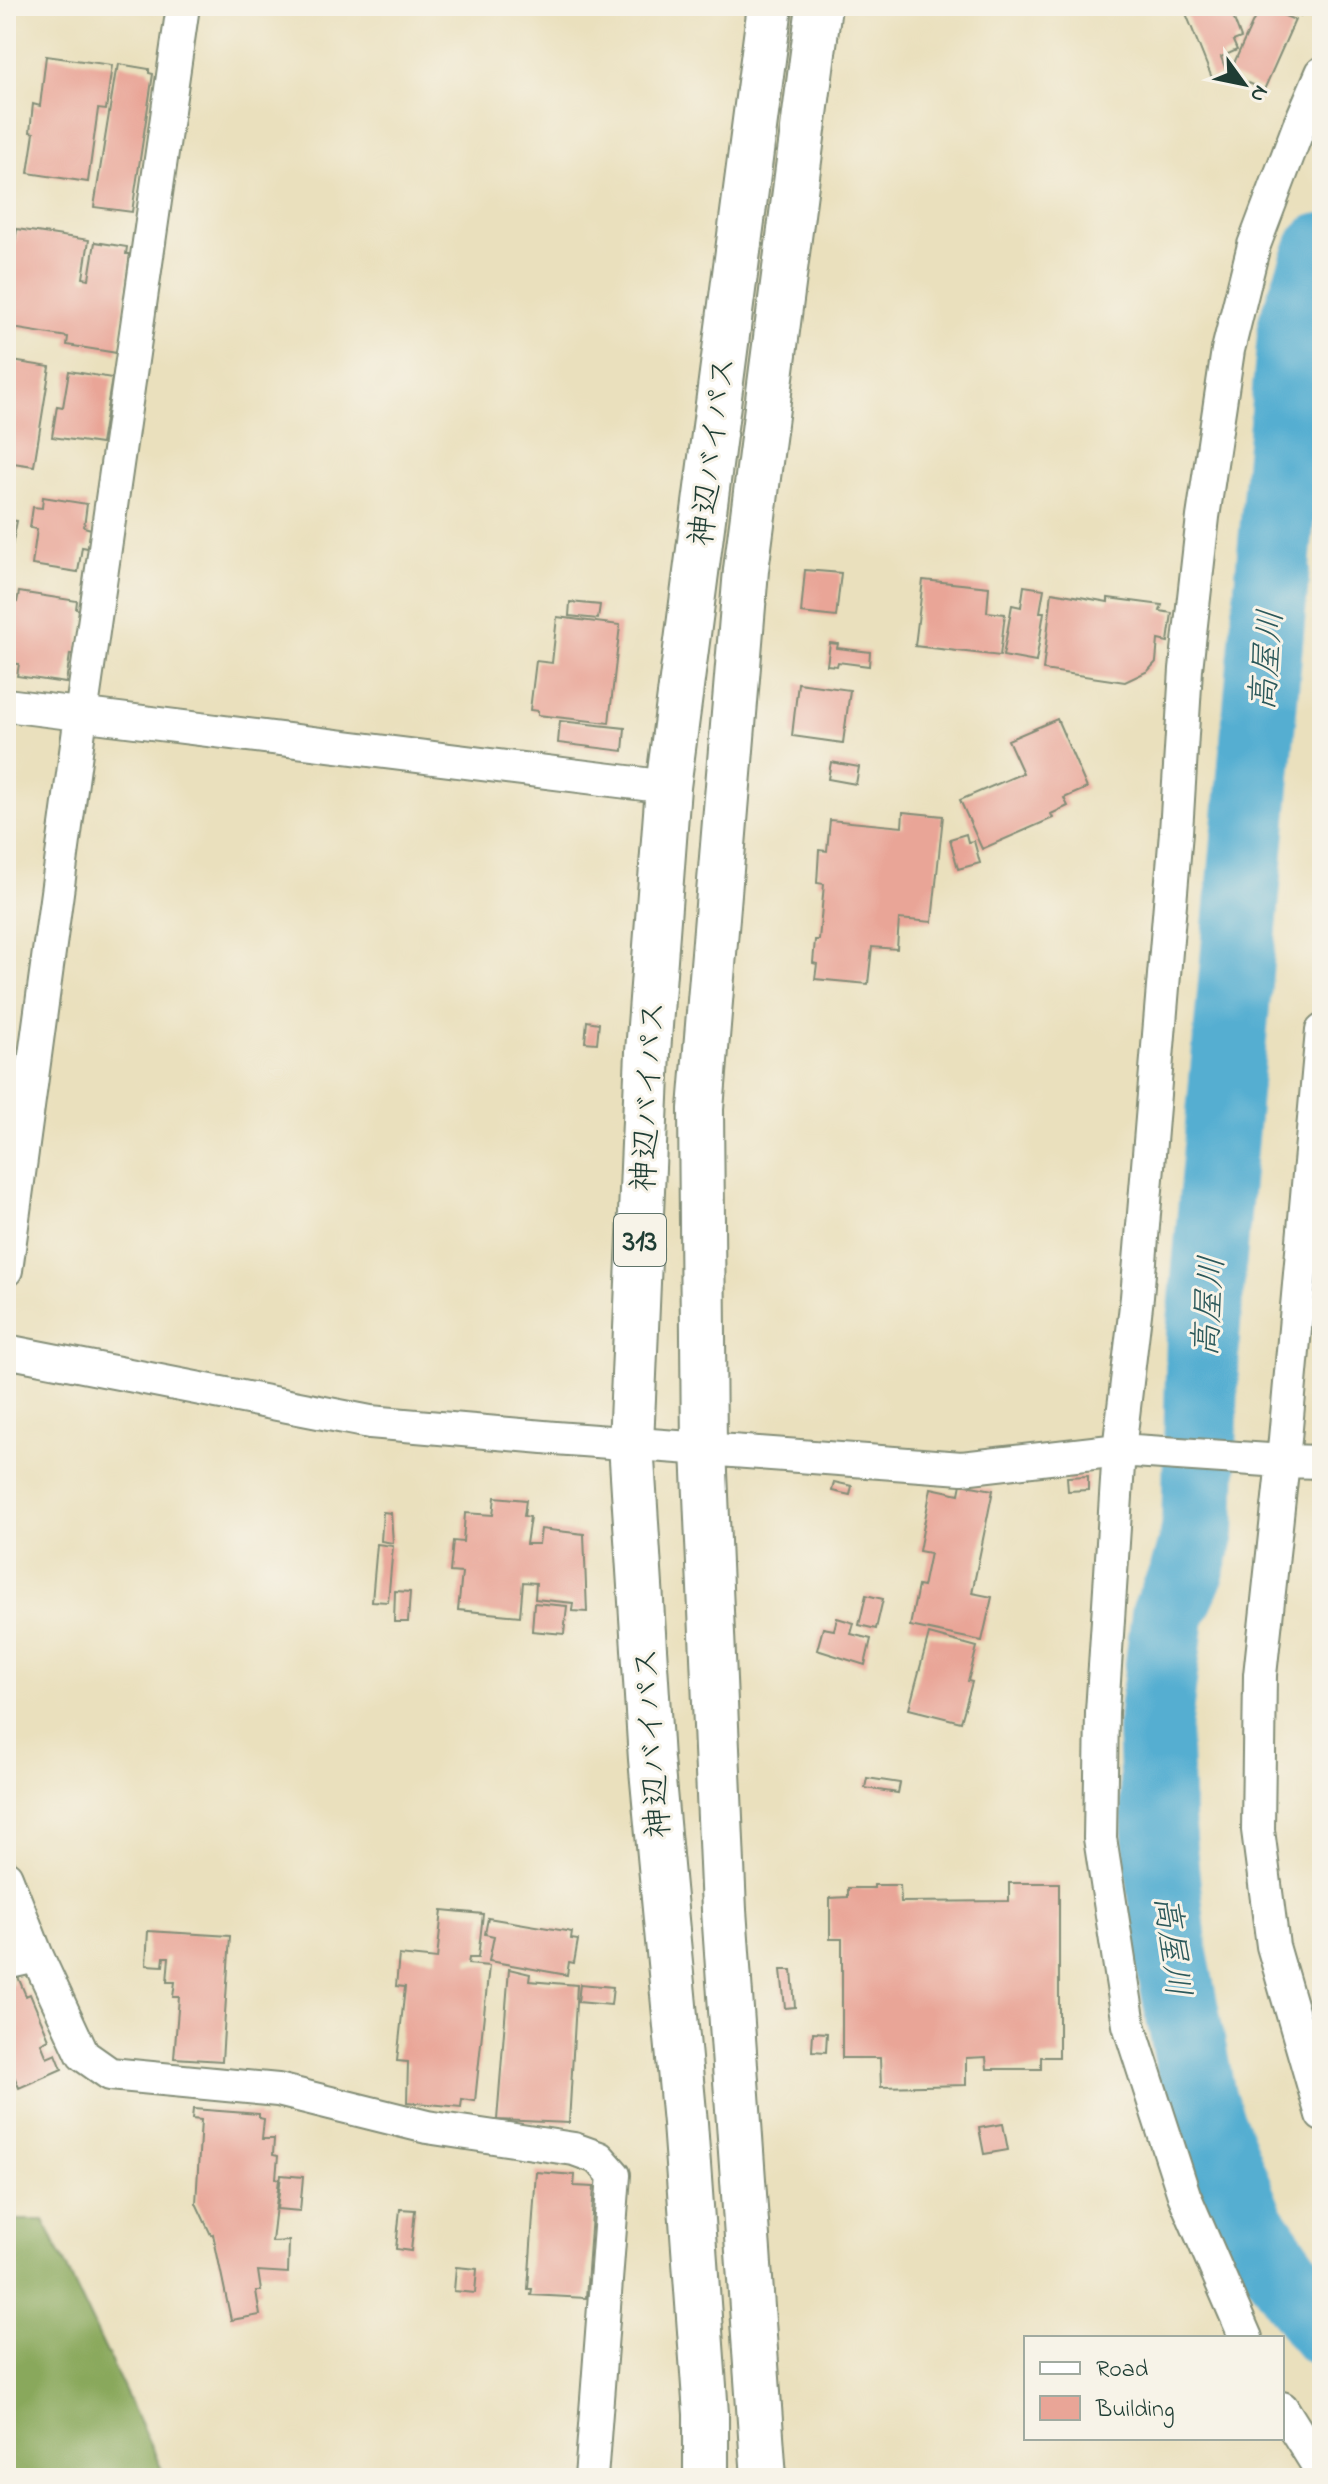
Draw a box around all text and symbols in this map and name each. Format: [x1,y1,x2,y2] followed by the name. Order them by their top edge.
[1204,44,1284,124] north arrow
[1241,78,1276,108] text: N
[679,354,749,549] street label: 神辺バイパス
[1240,607,1298,713] water label: 高屋川
[622,999,679,1193] street label: 神辺バイパス
[614,1214,666,1266] road number: 313
[1182,1254,1239,1359] water label: 高屋川
[624,1646,685,1840] street label: 神辺バイパス
[1139,1893,1201,2000] water label: 高屋川
[1024,2336,1284,2440] legend
[1096,2353,1149,2388] text: Road
[1095,2393,1175,2428] text: Building

